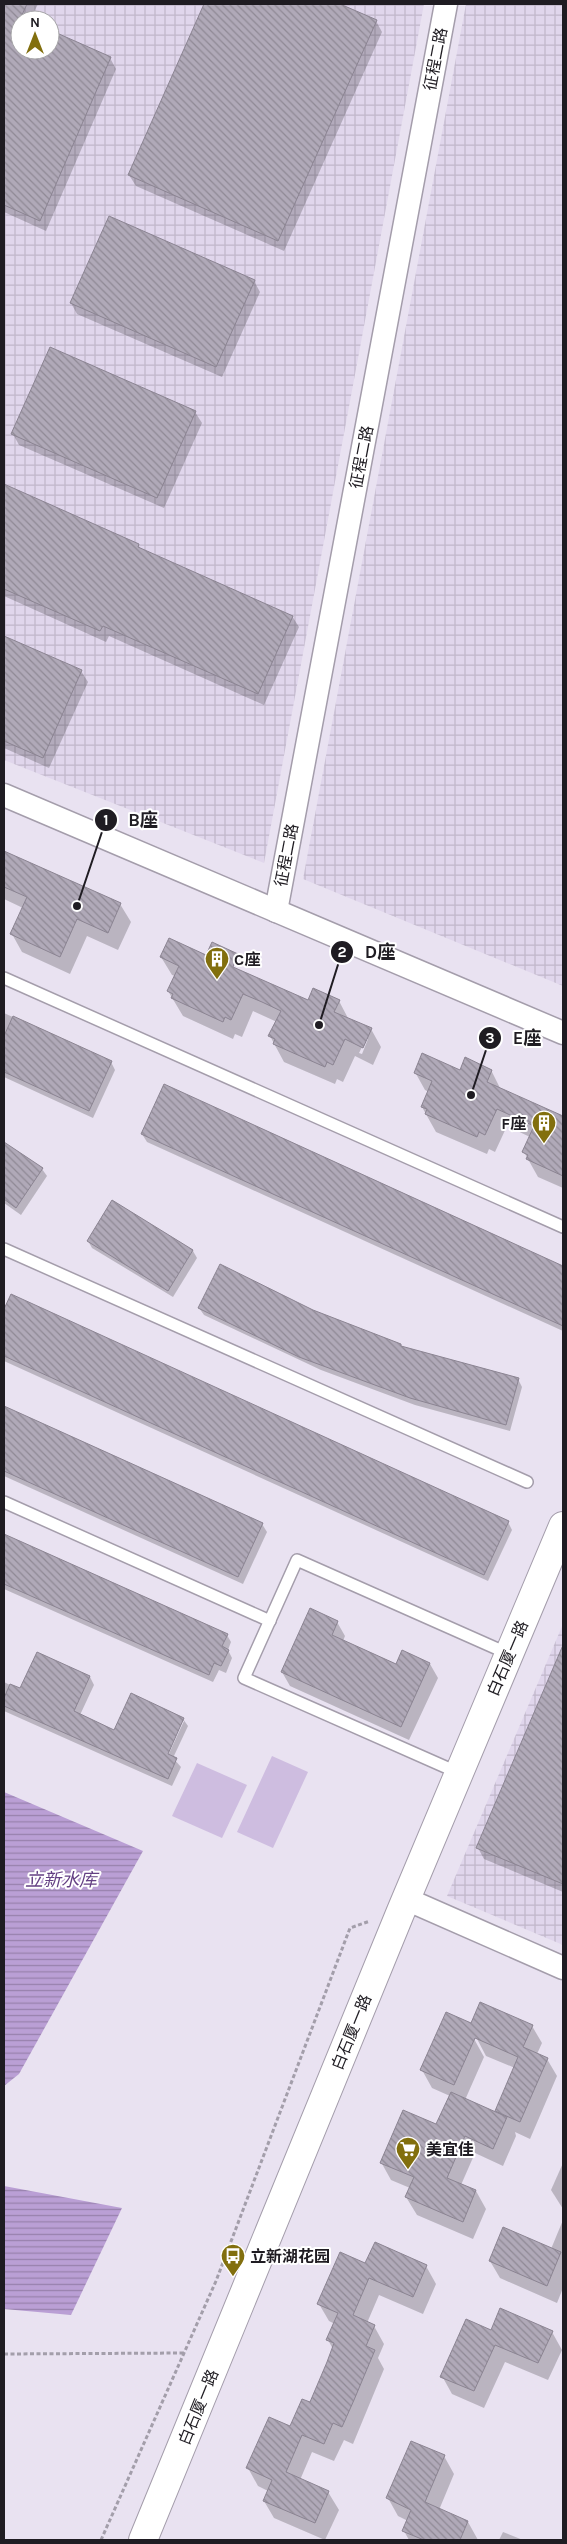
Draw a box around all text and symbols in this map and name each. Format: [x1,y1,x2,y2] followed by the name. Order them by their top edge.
[10,10,60,60] north arrow
[30,14,40,31] text: N
[420,26,451,92] street label: 征程二路
[346,424,377,490] street label: 征程二路
[93,804,168,837] callout: B座
[128,809,158,831] text: B座
[103,811,109,829] text: 1
[271,822,302,888] street label: 征程二路
[329,935,405,968] callout: D座
[365,941,395,963] text: D座
[337,943,347,961] text: 2
[204,946,230,980] building icon: C座
[234,950,260,969] place label: C座
[477,1021,551,1054] callout: E座
[513,1027,541,1049] text: E座
[485,1029,495,1047] text: 3
[531,1110,557,1144] building icon: F座
[501,1114,526,1133] place label: F座
[483,1618,532,1699] street label: 白石厦一路
[25,1869,100,1891] water label: 立新水库
[328,1992,375,2073] street label: 白石厦一路
[395,2136,421,2170] supermarket icon: 美宜佳
[426,2140,474,2159] place label: 美宜佳
[220,2243,246,2277] bus stop icon: 立新湖花园
[250,2247,330,2266] place label: 立新湖花园
[175,2367,222,2448] street label: 白石厦一路

